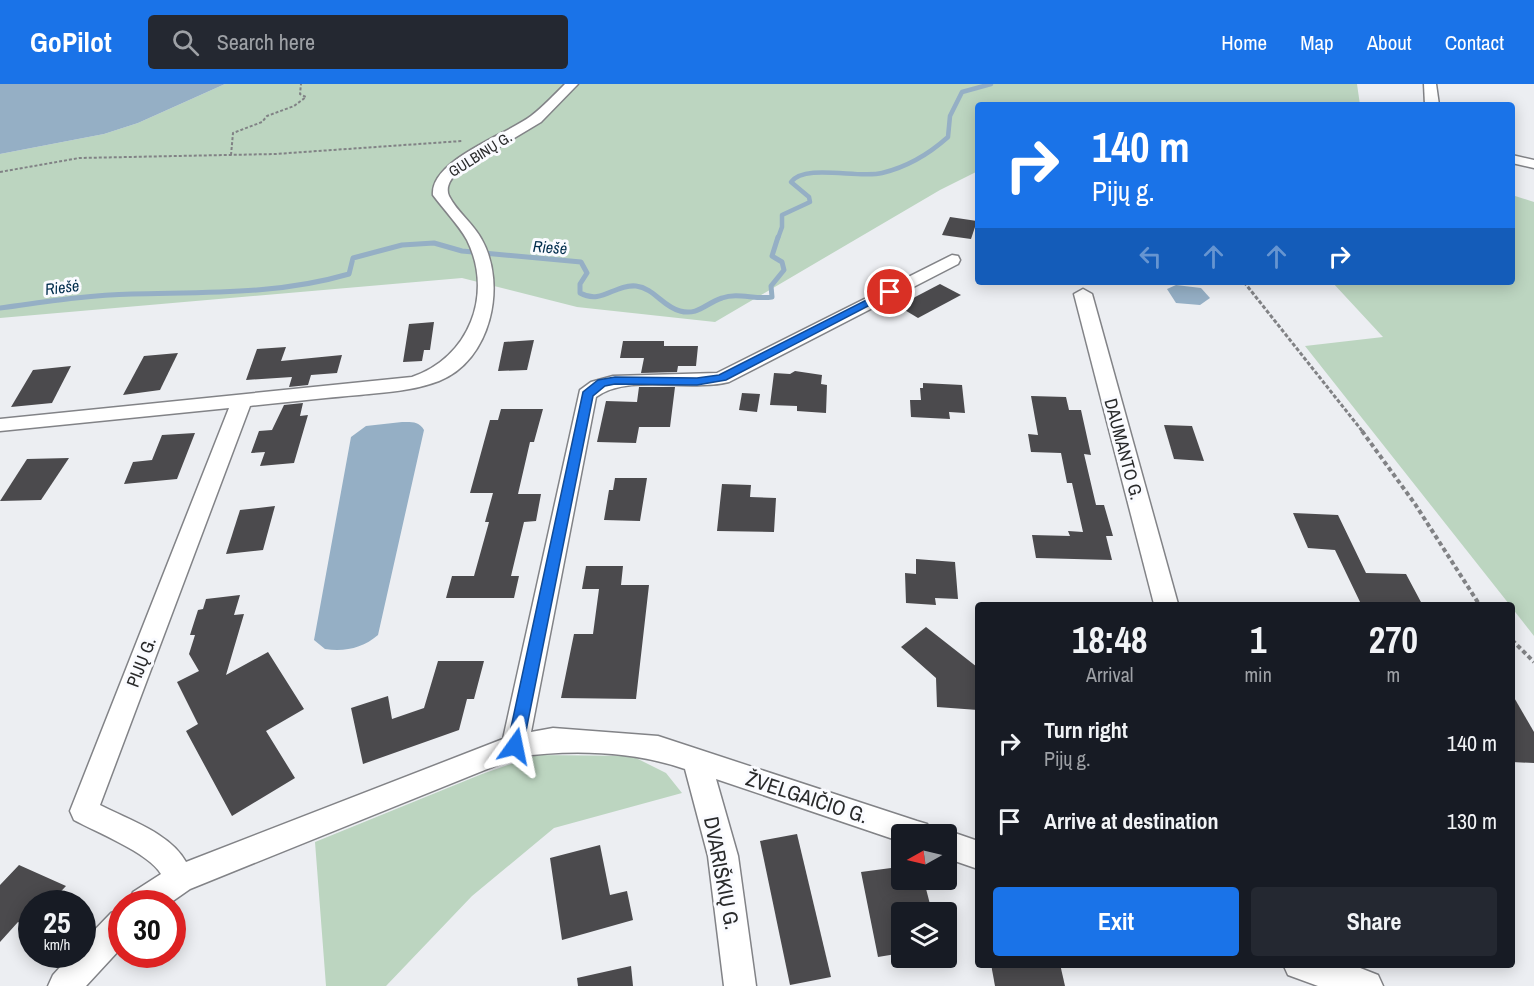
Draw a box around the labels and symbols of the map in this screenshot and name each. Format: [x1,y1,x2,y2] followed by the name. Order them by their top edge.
[444,126,516,182] street label: GULBINŲ G.
[532,235,568,259] water label: Riešė
[864,266,915,317] pin
[44,274,80,300] water label: Riešė
[1098,396,1150,502] street label: DAUMANTO G.
[120,633,162,691] street label: PIJŲ G.
[483,714,547,778] position arrow
[742,764,872,830] street label: ŽVELGAIČIO G.
[697,814,747,932] street label: DVARIŠKIŲ G.
[891,824,957,890] north arrow
[108,890,186,968] speed limit sign: 30

